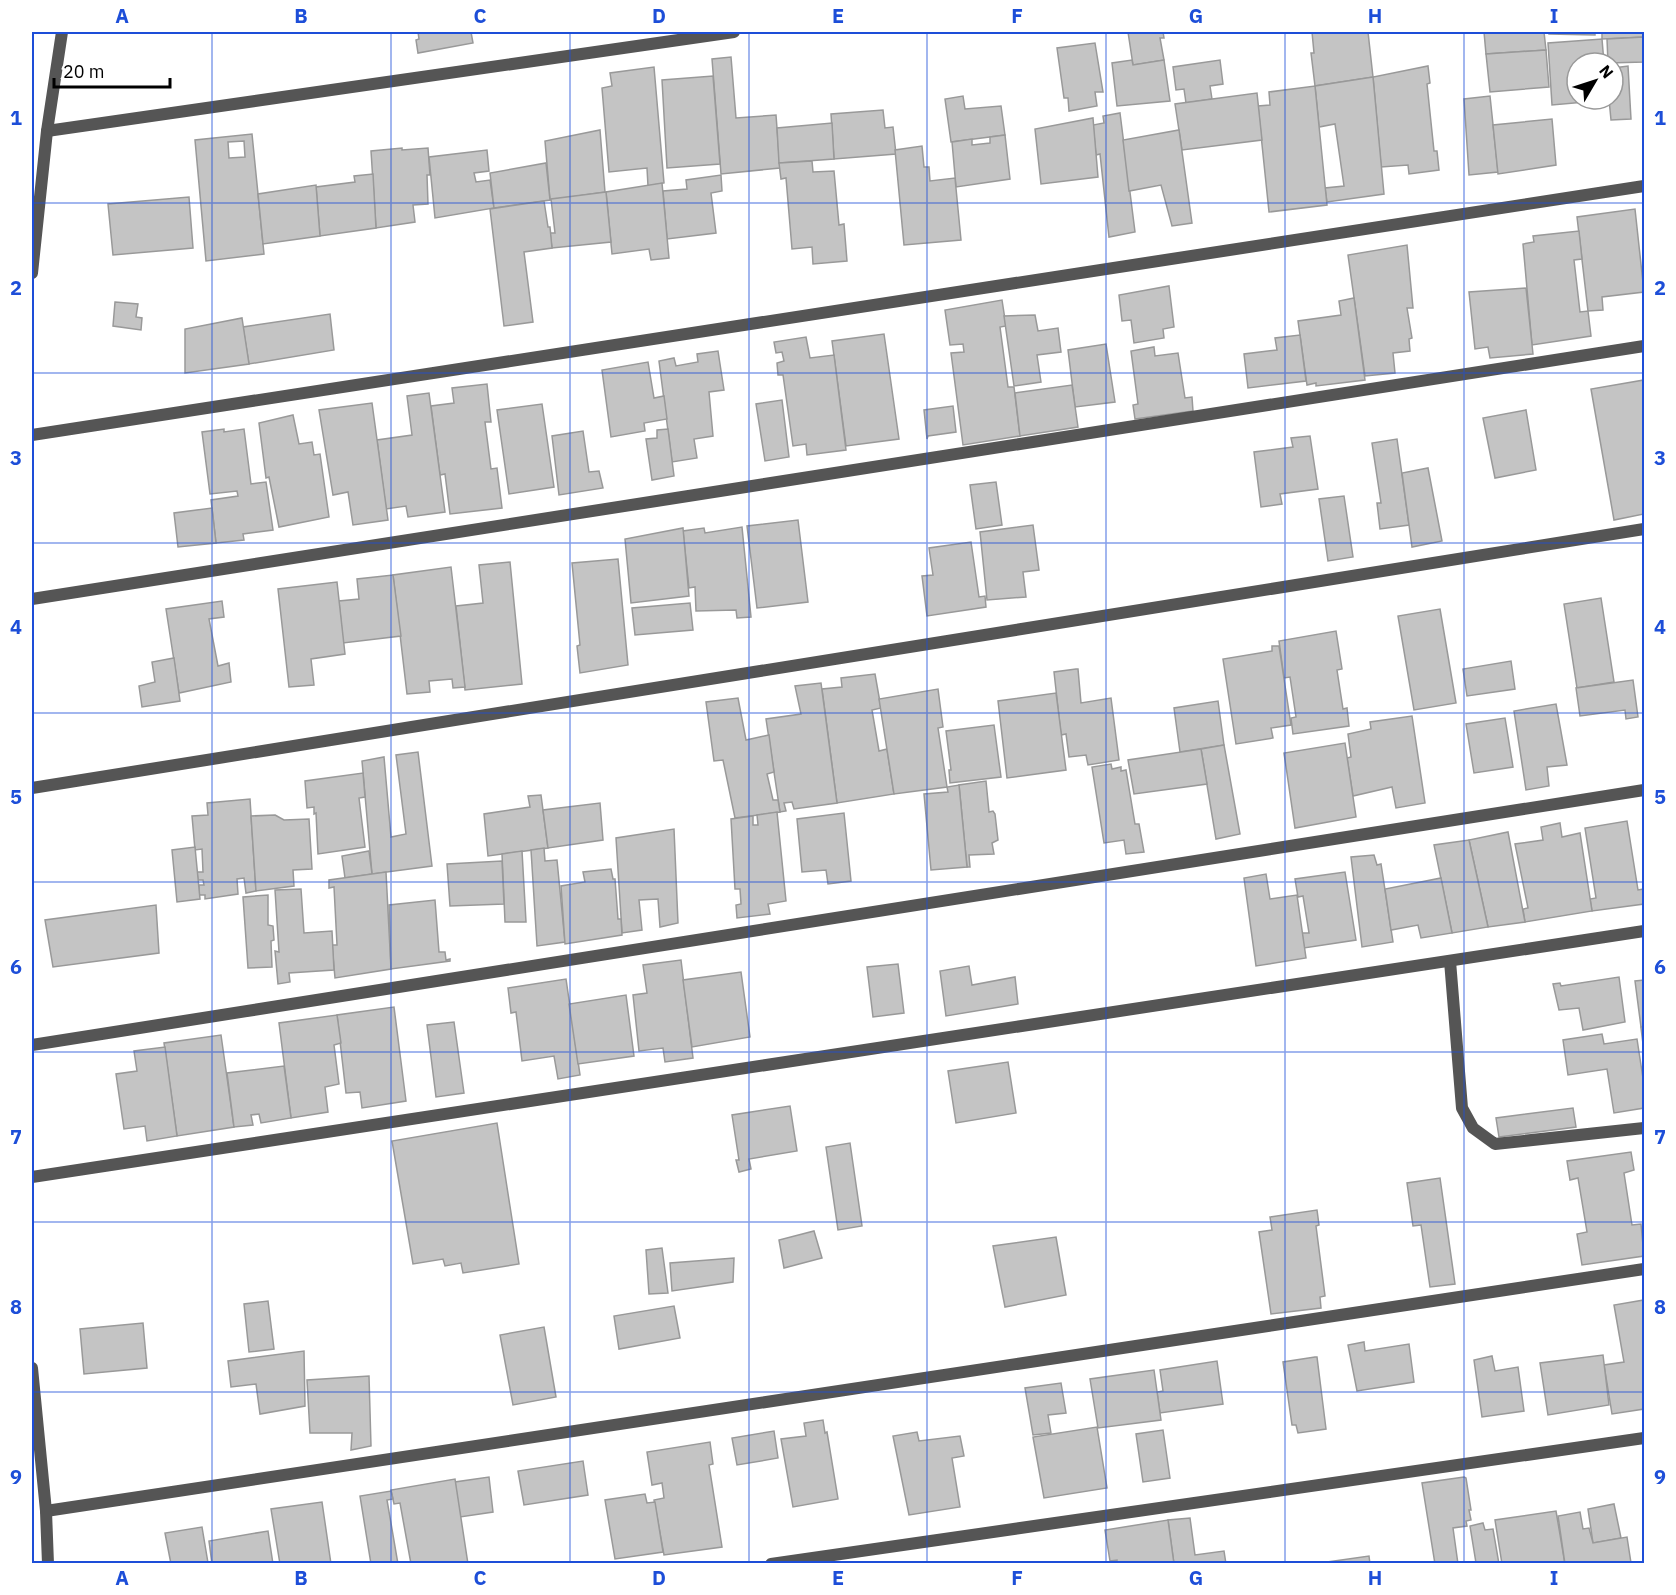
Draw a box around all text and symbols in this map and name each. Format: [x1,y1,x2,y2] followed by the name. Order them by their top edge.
[115,2,129,29] text: A
[294,2,308,29] text: B
[473,2,487,29] text: C
[652,2,666,29] text: D
[832,2,844,29] text: E
[1011,2,1023,29] text: F
[1189,2,1203,29] text: G
[1368,2,1382,29] text: H
[1550,2,1558,29] text: I
[54,51,170,89] scale bar
[1565,51,1625,111] north arrow
[63,60,105,83] text: 20 m
[1595,61,1618,82] text: N
[10,104,22,131] text: 1
[1654,104,1666,131] text: 1
[10,274,22,301] text: 2
[1654,274,1666,301] text: 2
[10,444,22,471] text: 3
[1654,444,1666,471] text: 3
[10,613,22,640] text: 4
[1654,613,1666,640] text: 4
[10,783,22,810] text: 5
[1654,783,1666,810] text: 5
[10,953,22,980] text: 6
[1654,953,1666,980] text: 6
[10,1123,22,1150] text: 7
[1654,1123,1666,1150] text: 7
[10,1293,22,1320] text: 8
[1654,1293,1666,1320] text: 8
[10,1463,22,1490] text: 9
[1654,1463,1666,1490] text: 9
[115,1564,129,1591] text: A
[294,1564,308,1591] text: B
[473,1564,487,1591] text: C
[652,1564,666,1591] text: D
[832,1564,844,1591] text: E
[1011,1564,1023,1591] text: F
[1189,1564,1203,1591] text: G
[1368,1564,1382,1591] text: H
[1550,1564,1558,1591] text: I

